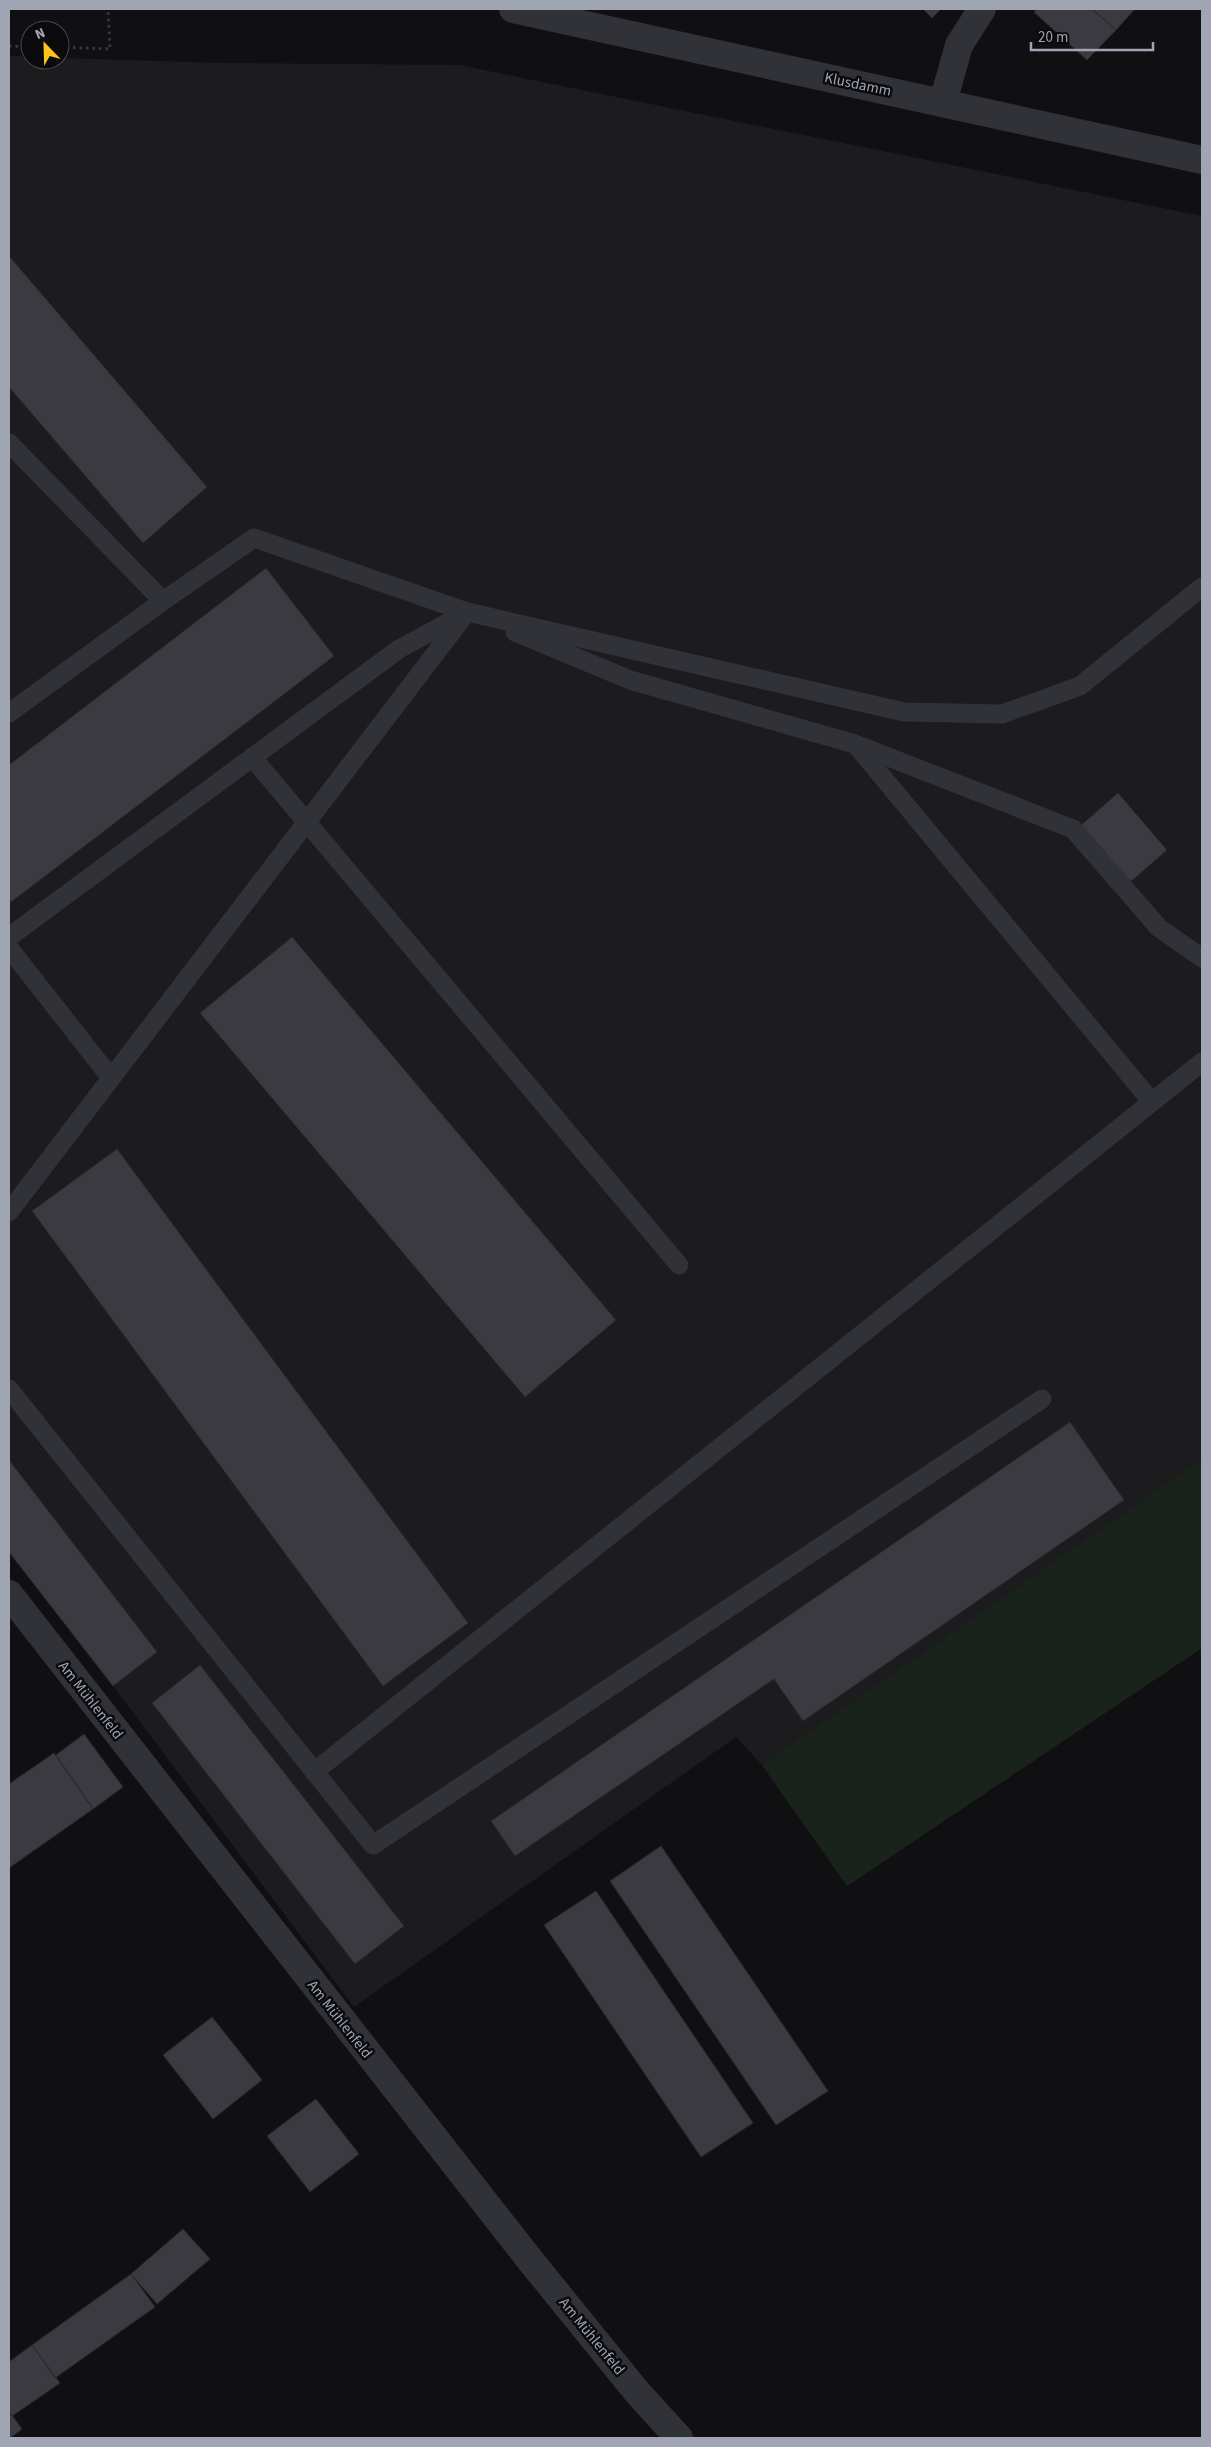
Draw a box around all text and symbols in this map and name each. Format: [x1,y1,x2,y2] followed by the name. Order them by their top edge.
[20,20,70,70] north arrow
[1031,20,1154,52] scale bar
[32,23,49,45] text: N
[1038,27,1068,48] text: 20 m
[823,67,893,102] street label: Klusdamm
[53,1657,128,1744] street label: Am Mühlenfeld
[302,1976,377,2063] street label: Am Mühlenfeld
[554,2293,629,2379] street label: Am Mühlenfeld

